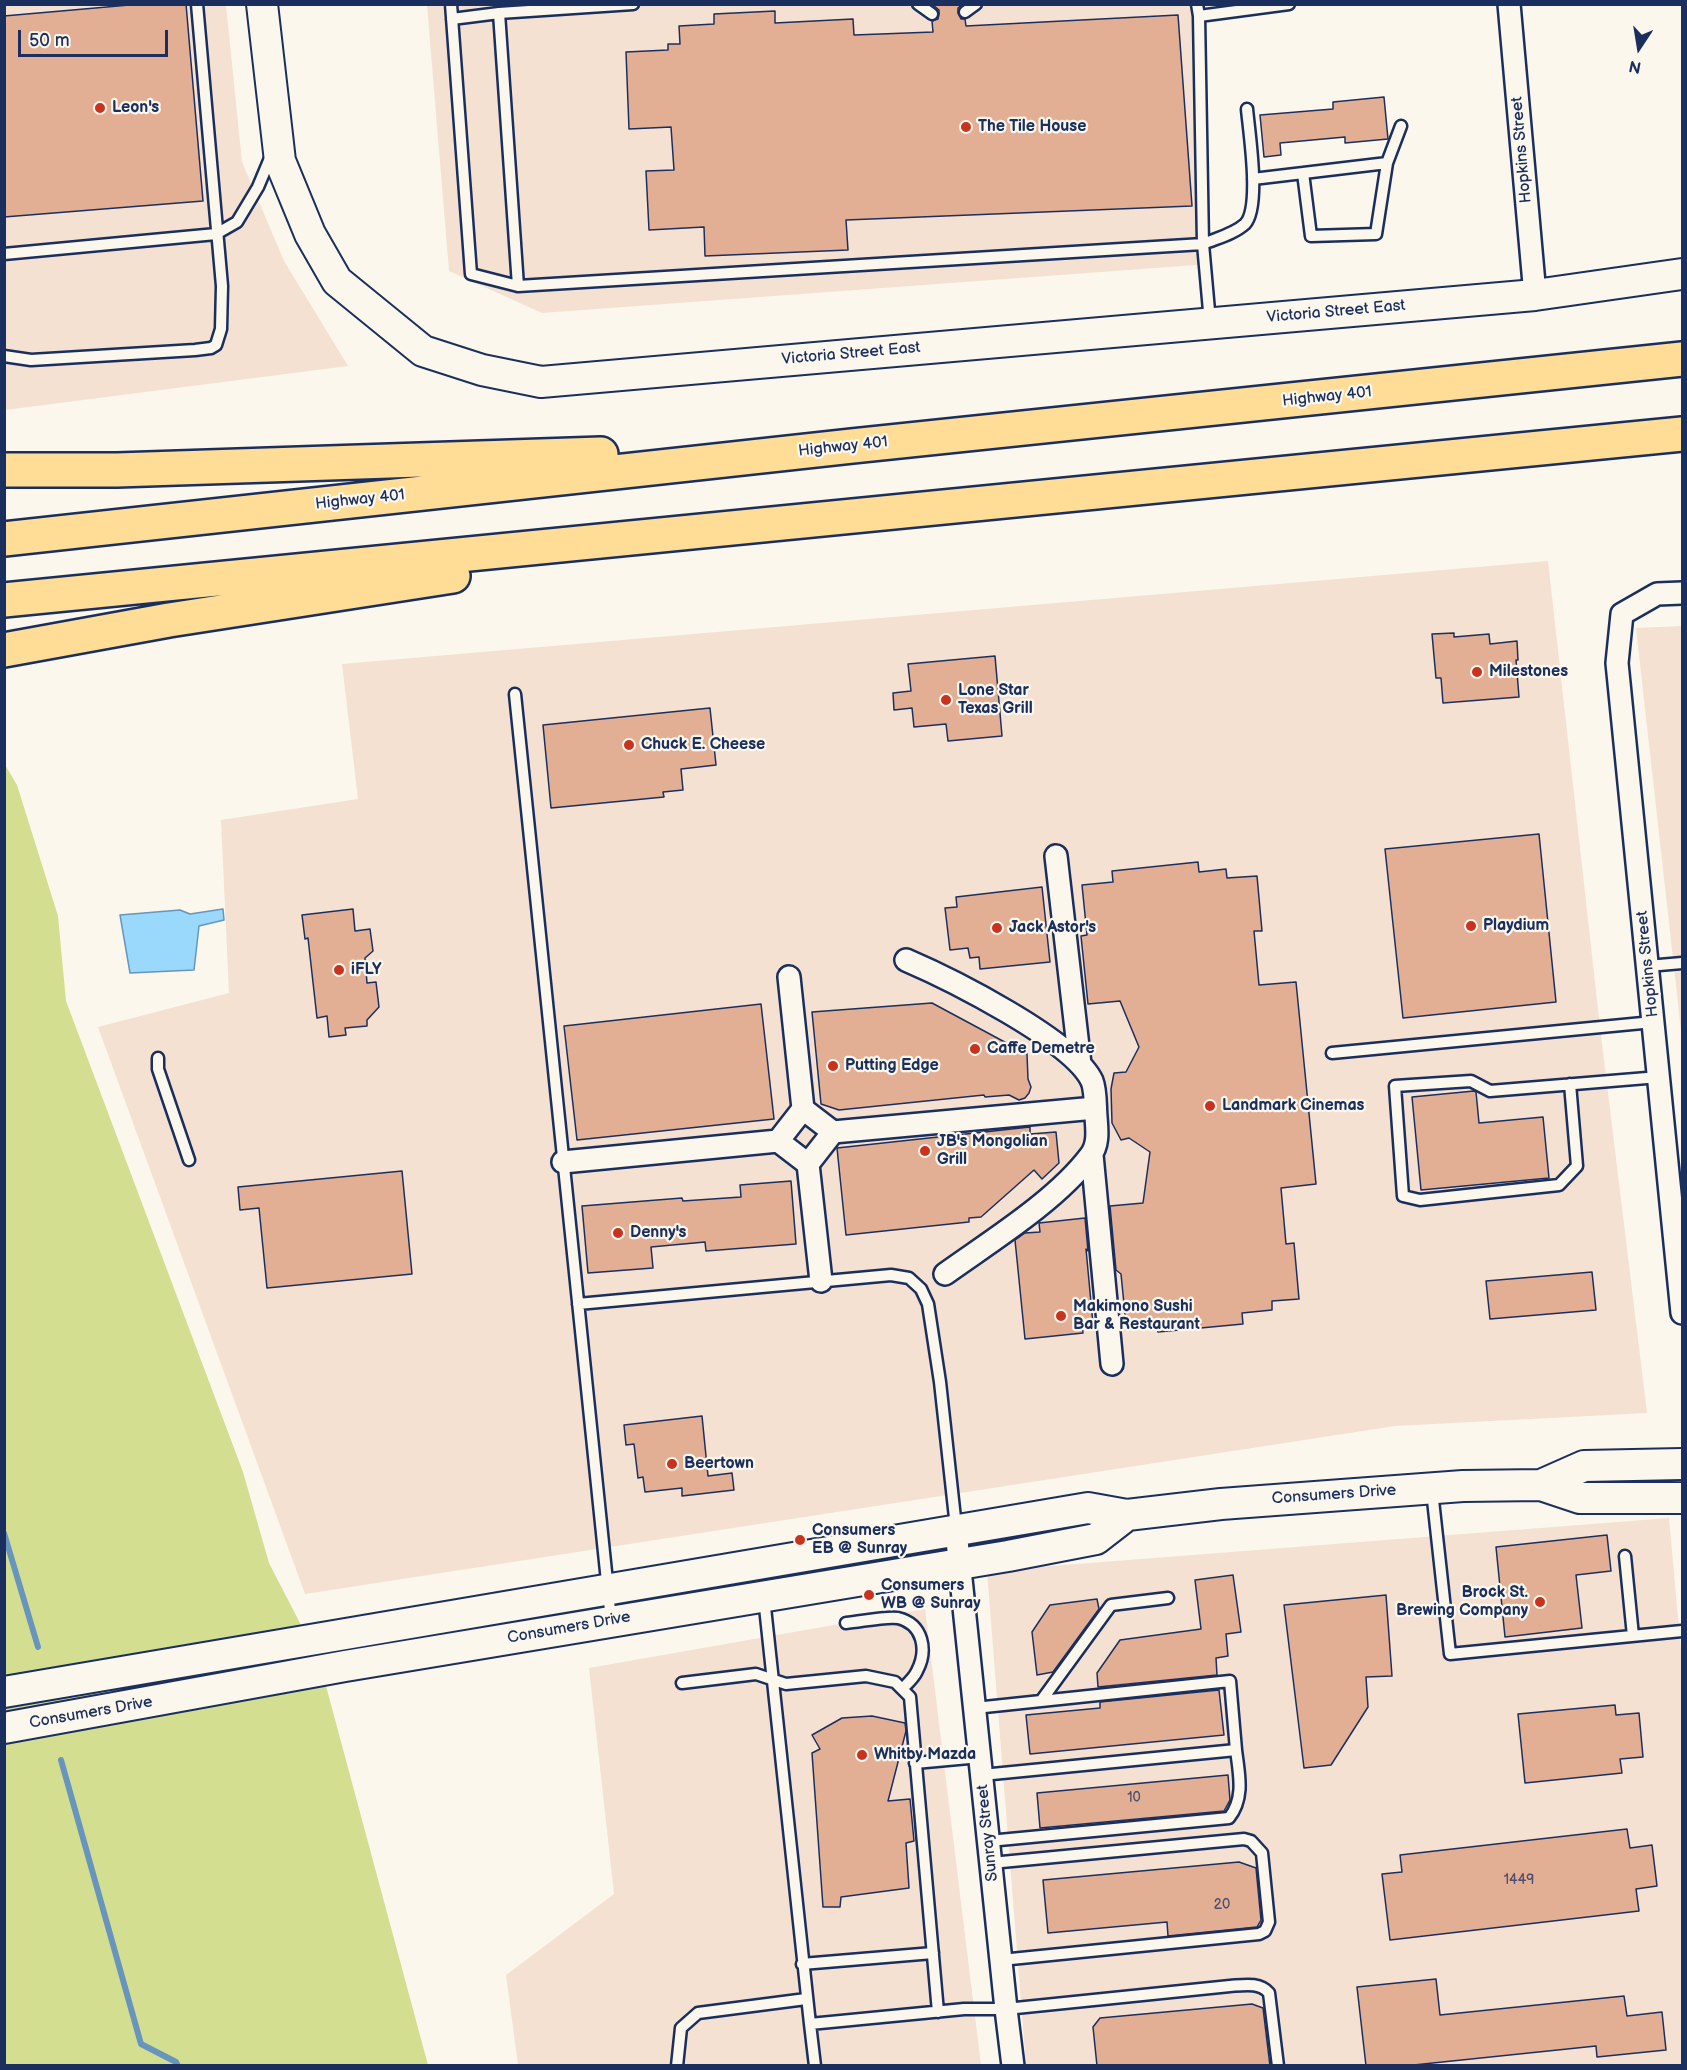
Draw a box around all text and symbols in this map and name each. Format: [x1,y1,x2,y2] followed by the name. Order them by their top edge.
[21,18,171,56] scale bar
[1609,18,1669,78] north arrow
[29,30,70,51] text: 50 m
[1627,56,1643,77] text: N
[1508,96,1536,204] street label: Hopkins Street
[112,98,159,118] place label: Leon's
[93,101,107,115] marker: Leon's
[978,117,1086,137] place label: The Tile House
[959,120,973,134] marker: The Tile House
[1266,296,1406,328] street label: Victoria Street East
[781,338,921,370] street label: Victoria Street East
[1281,383,1373,411] street label: Highway 401
[797,433,889,461] street label: Highway 401
[314,486,406,514] street label: Highway 401
[1489,662,1568,682] place label: Milestones
[1470,665,1484,679] marker: Milestones
[958,681,1033,719] place label: Lone Star Texas Grill
[939,693,953,707] marker: Lone Star Texas Grill
[641,735,765,755] place label: Chuck E. Cheese
[622,738,636,752] marker: Chuck E. Cheese
[1633,910,1663,1018] street label: Hopkins Street
[1483,916,1549,936] place label: Playdium
[1009,918,1096,938] place label: Jack Astor's
[1464,919,1478,933] marker: Playdium
[990,921,1004,935] marker: Jack Astor's
[351,960,381,980] place label: iFLY
[332,963,346,977] marker: iFLY
[987,1039,1095,1059] place label: Caffe Demetre
[968,1042,982,1056] marker: Caffe Demetre
[845,1056,939,1076] place label: Putting Edge
[826,1059,840,1073] marker: Putting Edge
[1222,1096,1364,1116] place label: Landmark Cinemas
[1203,1099,1217,1113] marker: Landmark Cinemas
[937,1132,1048,1170] place label: JB's Mongolian Grill
[918,1144,932,1158] marker: JB's Mongolian Grill
[630,1223,686,1243] place label: Denny's
[611,1226,625,1240] marker: Denny's
[1073,1297,1200,1335] place label: Makimono Sushi Bar & Restaurant
[1054,1309,1068,1323] marker: Makimono Sushi Bar & Restaurant
[684,1454,754,1474] place label: Beertown
[665,1457,679,1471] marker: Beertown
[1271,1481,1397,1509] street label: Consumers Drive
[812,1521,907,1559] place label: Consumers EB @ Sunray
[793,1533,807,1547] marker: Consumers EB @ Sunray
[881,1576,981,1614] place label: Consumers WB @ Sunray
[1396,1583,1528,1621] place label: Brock St. Brewing Company
[862,1588,876,1602] marker: Consumers WB @ Sunray
[1533,1595,1547,1609] marker: Brock St. Brewing Company
[506,1608,632,1648] street label: Consumers Drive
[28,1693,154,1733] street label: Consumers Drive
[874,1745,976,1765] place label: Whitby Mazda
[855,1748,869,1762] marker: Whitby Mazda
[973,1783,1003,1883] street label: Sunray Street
[1127,1790,1141,1806] house number: 10
[1504,1872,1534,1888] house number: 1449
[1214,1897,1230,1913] house number: 20

